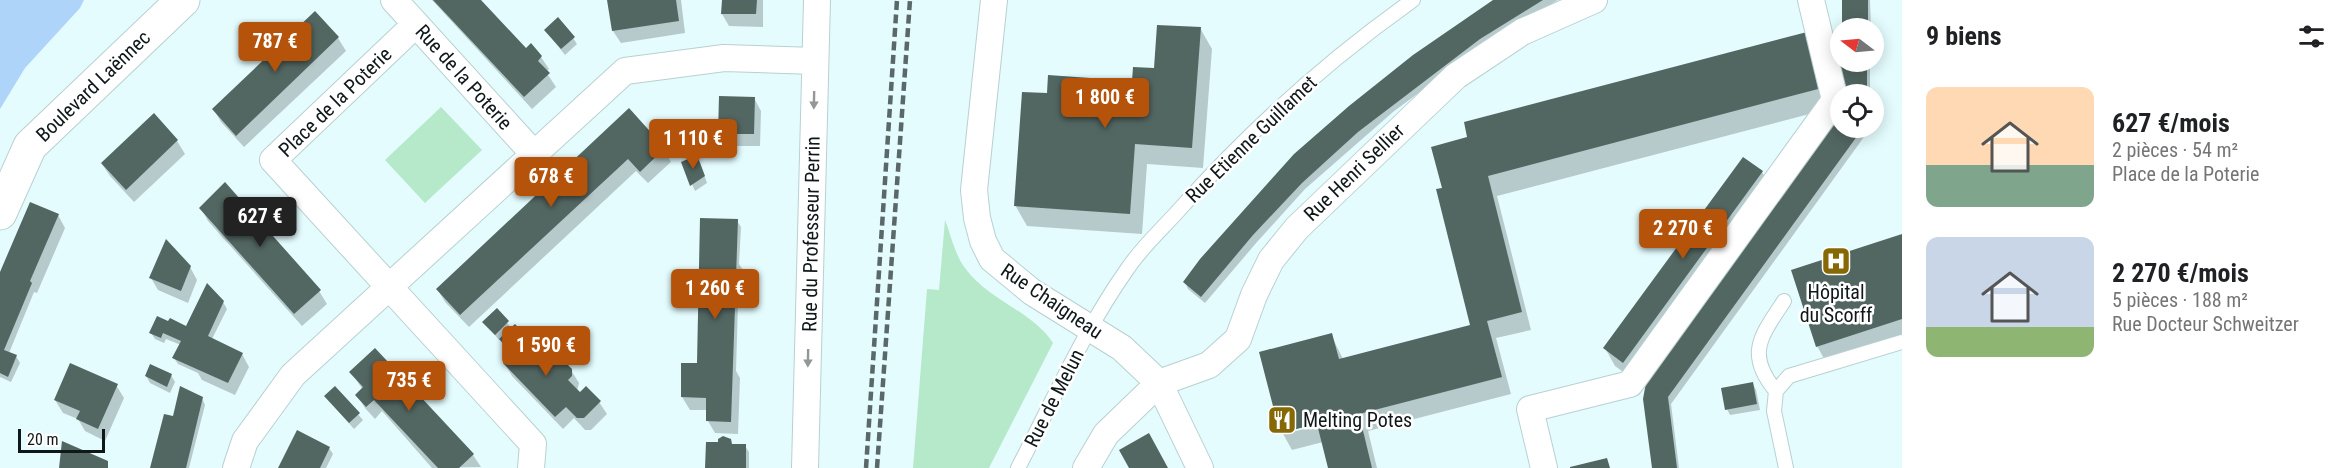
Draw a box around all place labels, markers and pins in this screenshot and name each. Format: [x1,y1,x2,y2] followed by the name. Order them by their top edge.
[233,22,317,73] pin: 787 €
[1050,78,1160,129] pin: 1 800 €
[638,119,748,170] pin: 1 110 €
[509,157,593,208] pin: 678 €
[218,197,302,248] pin: 627 €
[1628,209,1738,260] pin: 2 270 €
[1820,245,1852,277] hospital icon: Hôpital du Scorff
[660,269,770,320] pin: 1 260 €
[1800,280,1873,327] place label: Hôpital du Scorff
[491,326,601,377] pin: 1 590 €
[367,361,451,412] pin: 735 €
[1266,404,1298,436] restaurant icon: Melting Potes
[1303,408,1412,432] place label: Melting Potes

